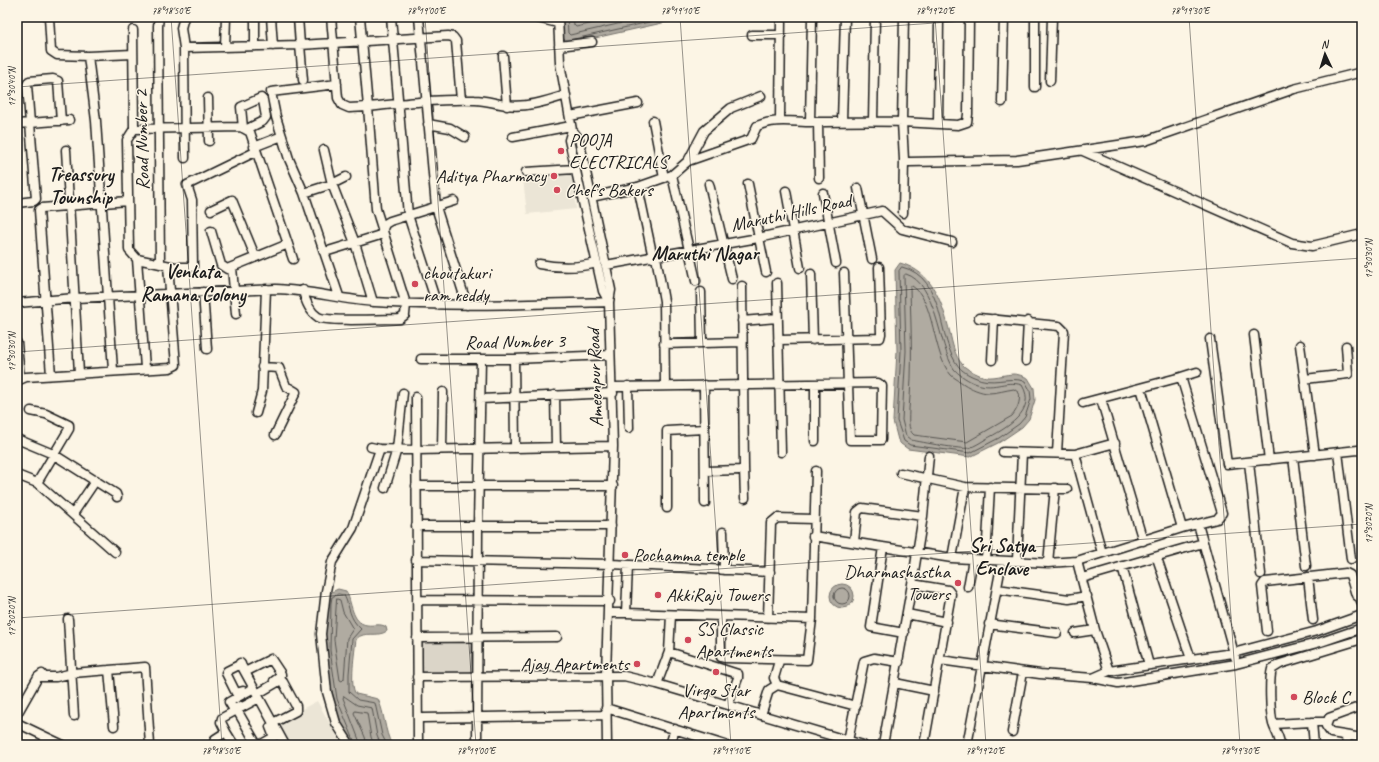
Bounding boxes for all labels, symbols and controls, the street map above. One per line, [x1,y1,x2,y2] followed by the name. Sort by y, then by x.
[152,4,192,17] text: 78°18'50"E
[407,4,447,17] text: 78°19'00"E
[661,4,701,17] text: 78°19'10"E
[916,4,956,17] text: 78°19'20"E
[1171,4,1211,17] text: 78°19'30"E
[1305,34,1345,74] north arrow
[1320,37,1330,51] text: N
[5,65,18,107] text: 17°30'40"N
[129,88,155,190] street label: Road Number 2
[569,128,671,174] place label: POOJA ELECTRICALS
[556,146,566,156] marker: POOJA ELECTRICALS
[48,162,116,210] district label: Treassury Township
[436,164,548,188] place label: Aditya Pharmacy
[549,171,559,181] marker: Aditya Pharmacy
[565,178,655,202] place label: Chef's Bakers
[552,185,562,195] marker: Chef's Bakers
[729,188,857,237] street label: Maruthi Hills Road
[1362,237,1375,279] text: 17°30'30"N
[652,241,761,266] district label: Maruthi Nagar
[140,259,248,308] district label: Venkata Ramana Colony
[423,261,493,307] place label: choutakuri ram reddy
[410,279,420,289] marker: choutakuri ram reddy
[581,325,609,428] street label: Ameenpur Road
[465,329,567,355] street label: Road Number 3
[5,330,18,372] text: 17°30'30"N
[1362,502,1375,544] text: 17°30'20"N
[969,533,1036,581] district label: Sri Satya Enclave
[633,543,746,567] place label: Pochamma temple
[620,550,630,560] marker: Pochamma temple
[844,560,952,606] place label: Dharmashastha Towers
[953,578,963,588] marker: Dharmashastha Towers
[666,583,771,607] place label: AkkiRaju Towers
[653,590,663,600] marker: AkkiRaju Towers
[5,595,18,637] text: 17°30'20"N
[696,617,775,663] place label: SS Classic Apartments
[683,635,693,645] marker: SS Classic Apartments
[520,652,631,676] place label: Ajay Apartments
[632,659,642,669] marker: Ajay Apartments
[711,667,721,677] marker: Virgo Star Apartments
[678,678,757,724] place label: Virgo Star Apartments
[1302,685,1352,709] place label: Block C
[1289,692,1299,702] marker: Block C
[202,744,242,757] text: 78°18'50"E
[457,744,497,757] text: 78°19'00"E
[712,744,752,757] text: 78°19'10"E
[966,744,1006,757] text: 78°19'20"E
[1221,744,1261,757] text: 78°19'30"E

